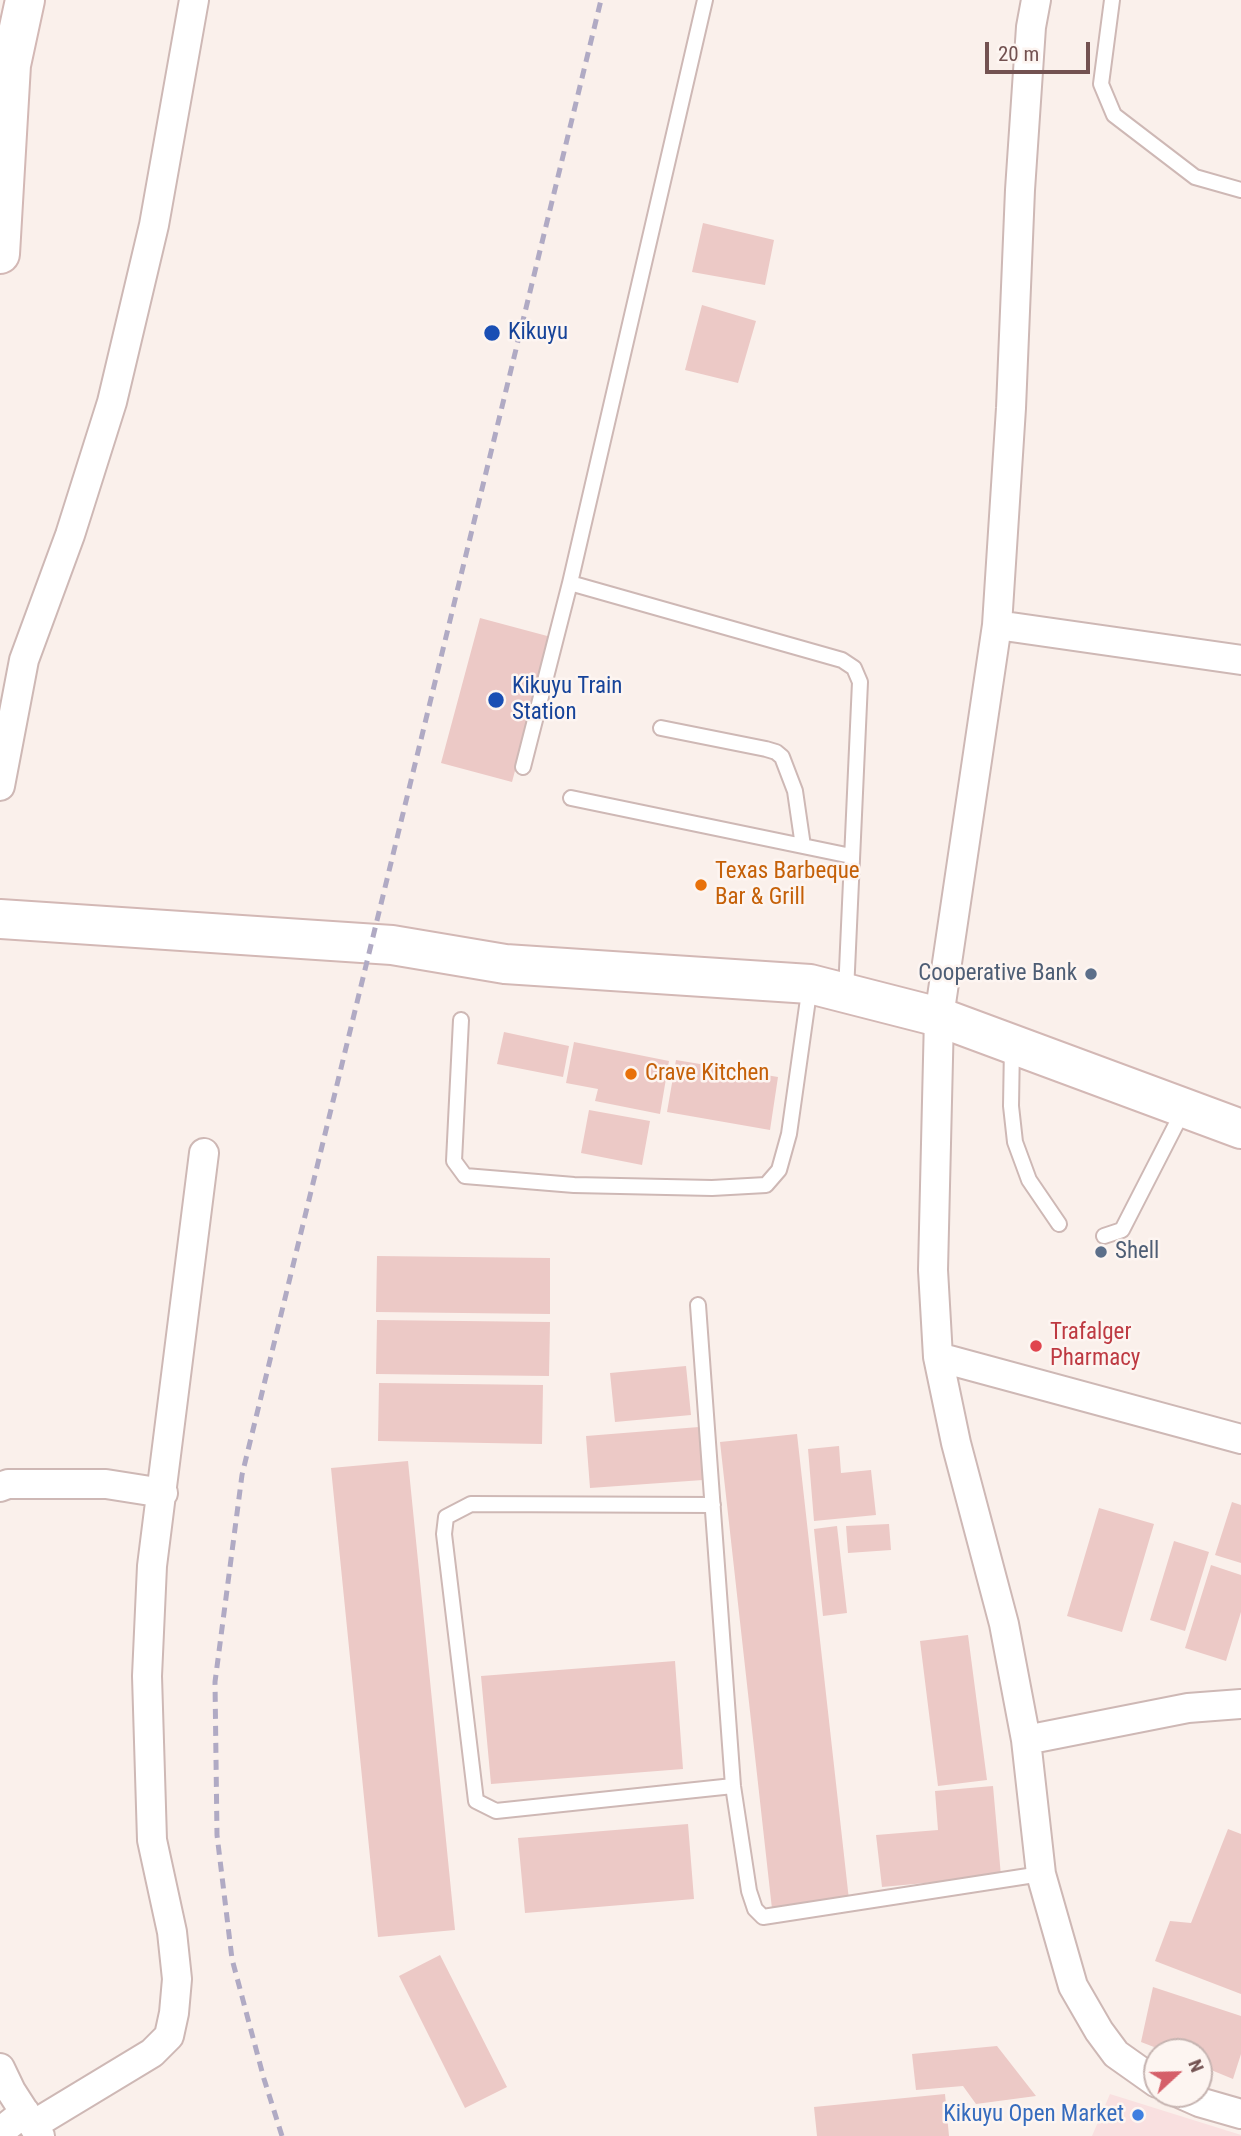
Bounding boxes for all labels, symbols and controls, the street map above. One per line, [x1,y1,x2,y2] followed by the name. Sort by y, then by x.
[989,28,1094,72] scale bar
[998,42,1039,66] text: 20 m
[508,319,568,347] place label: Kikuyu
[482,323,502,343] marker: Kikuyu
[512,673,622,727] place label: Kikuyu Train Station
[486,690,506,710] marker: Kikuyu Train Station
[715,858,860,912] place label: Texas Barbeque Bar & Grill
[693,877,709,893] marker: Texas Barbeque Bar & Grill
[918,960,1077,988] place label: Cooperative Bank
[1083,966,1099,982] marker: Cooperative Bank
[645,1060,769,1088] place label: Crave Kitchen
[623,1066,639,1082] marker: Crave Kitchen
[1115,1238,1159,1266] place label: Shell
[1093,1244,1109,1260] marker: Shell
[1050,1319,1140,1373] place label: Trafalger Pharmacy
[1028,1338,1044,1354] marker: Trafalger Pharmacy
[1143,2038,1213,2108] north arrow
[1183,2056,1209,2075] text: N
[943,2101,1124,2129] place label: Kikuyu Open Market
[1130,2107,1146,2123] marker: Kikuyu Open Market

